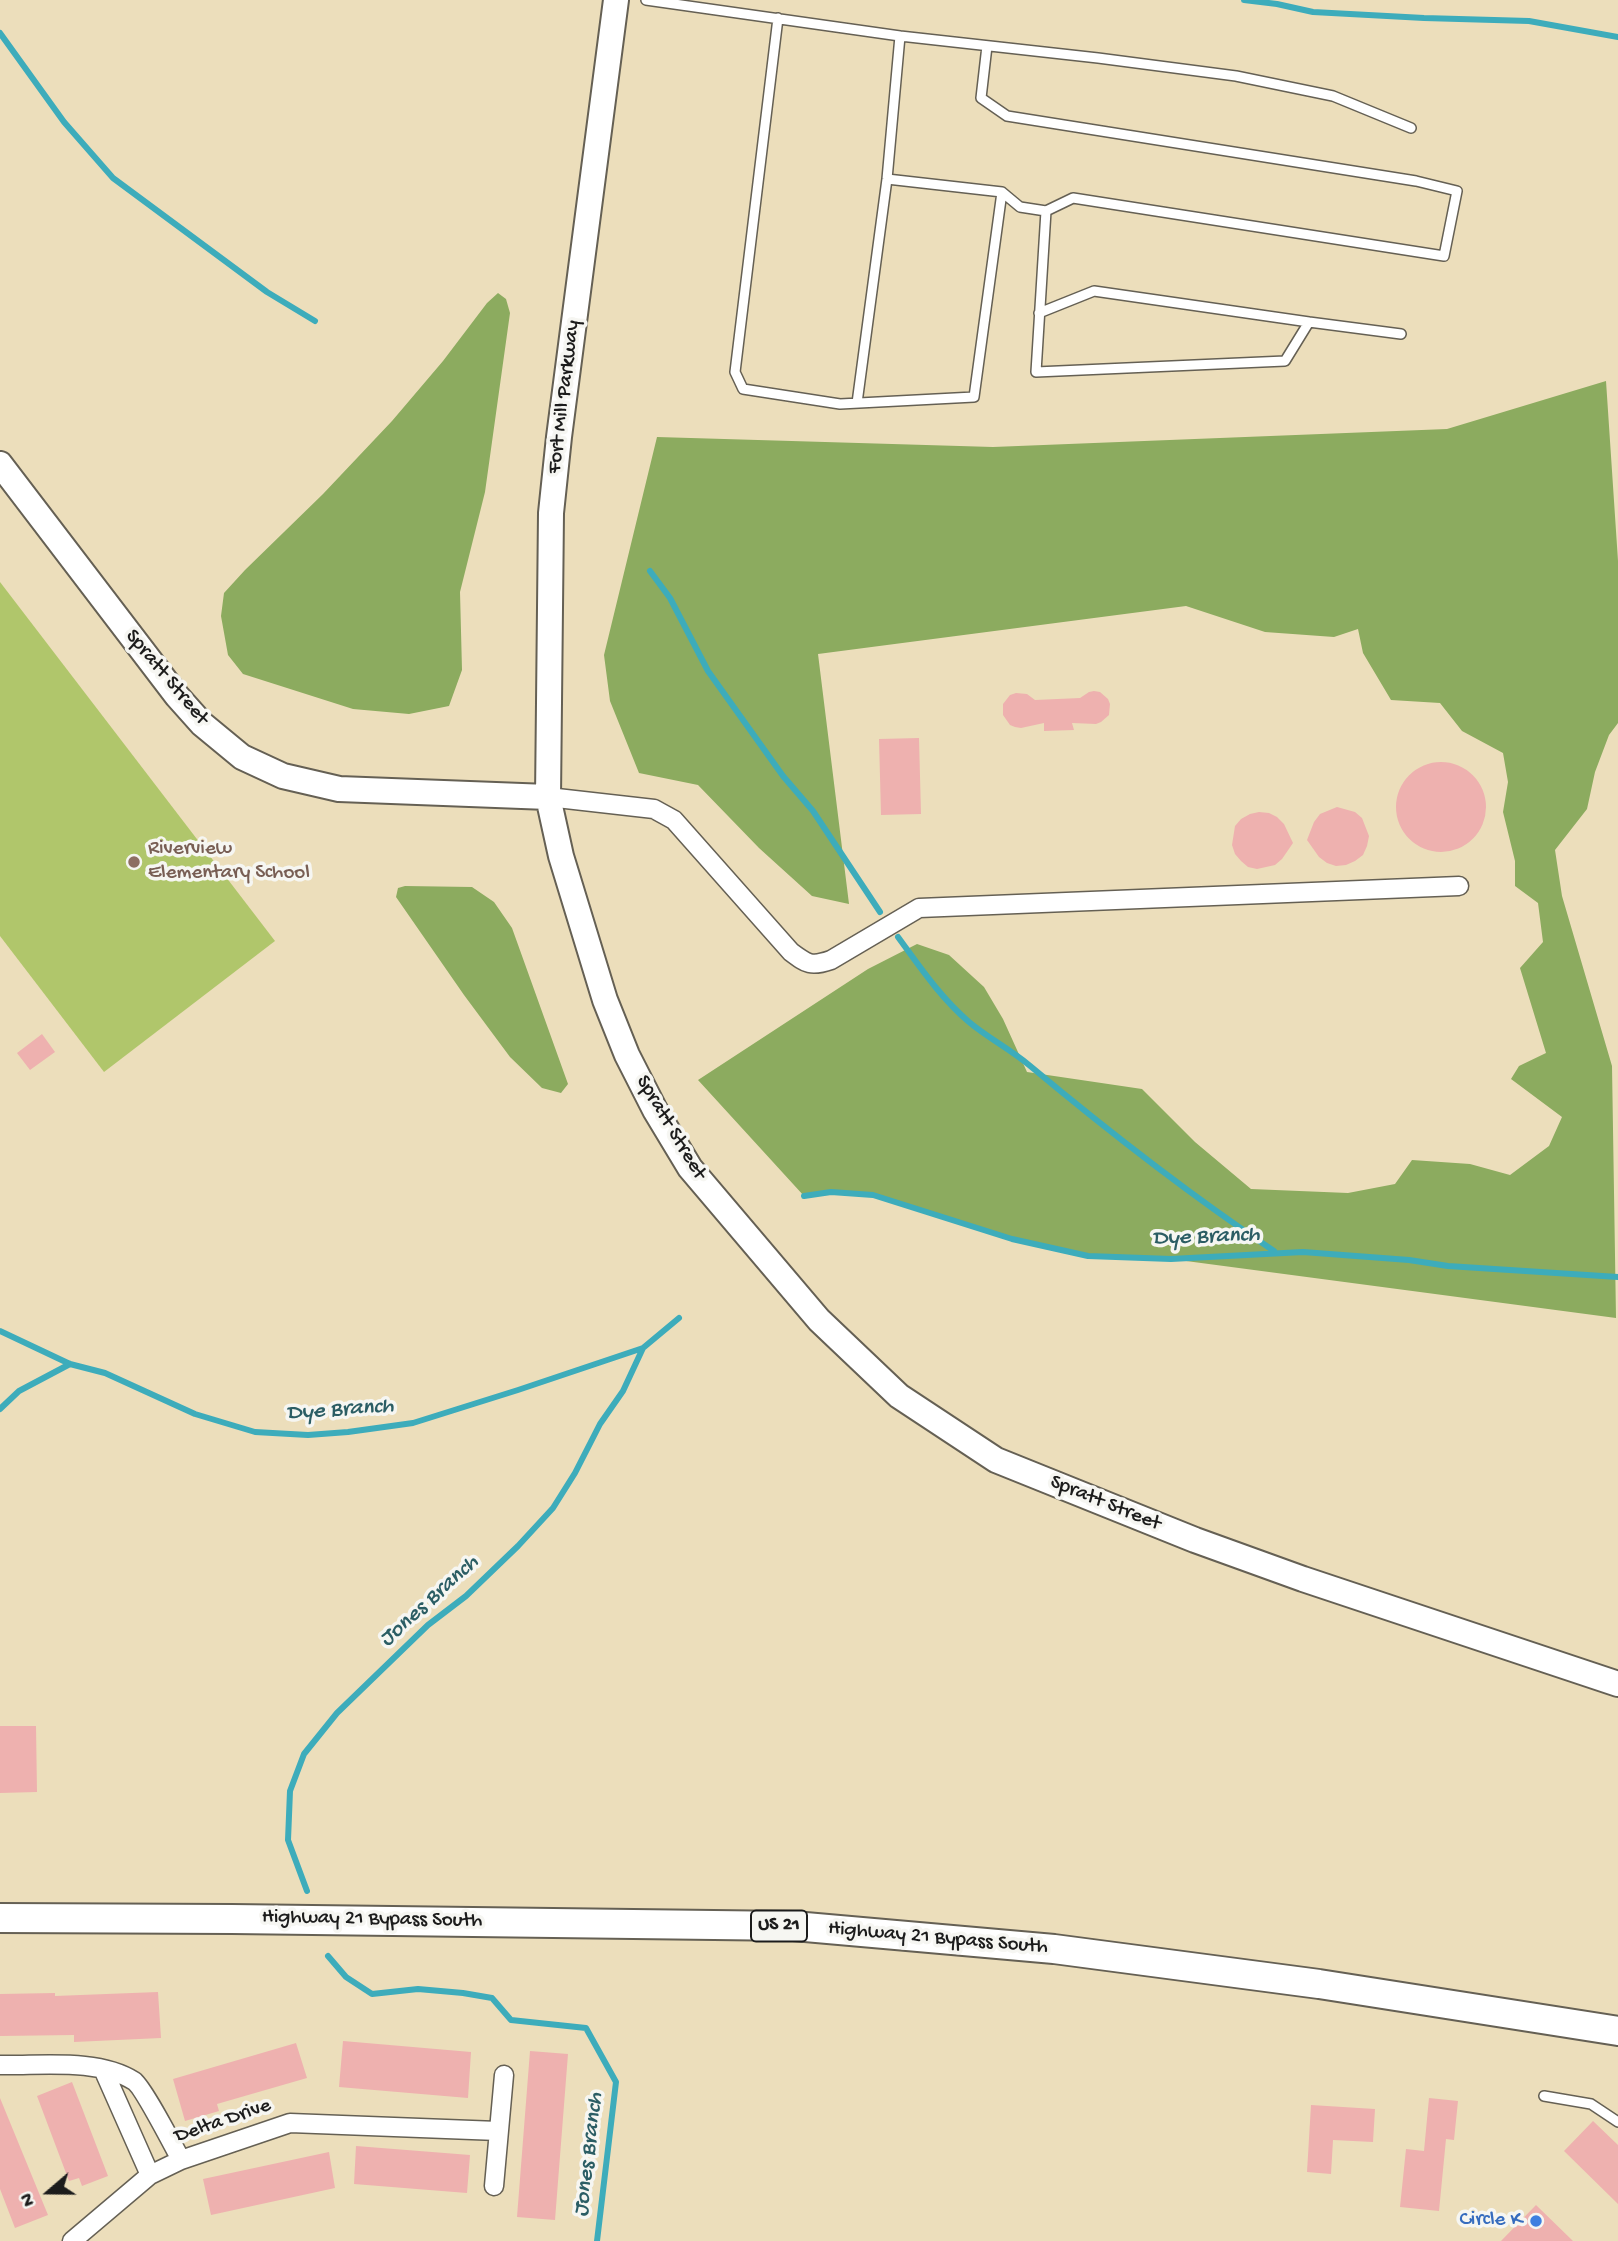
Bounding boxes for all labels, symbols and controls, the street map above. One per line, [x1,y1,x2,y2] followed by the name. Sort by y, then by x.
[543,319,587,475] street label: Fort Mill Parkway
[119,625,213,731] street label: Spratt Street
[148,837,310,887] place label: Riverview Elementary School
[126,854,142,870] marker: Riverview Elementary School
[629,1071,711,1185] street label: Spratt Street
[1152,1222,1260,1254] water label: Dye Branch
[285,1393,395,1429] water label: Dye Branch
[1046,1470,1164,1538] street label: Spratt Street
[374,1550,486,1654] water label: Jones Branch
[261,1905,483,1935] street label: Highway 21 Bypass South
[751,1910,807,1942] road number: US 21
[827,1917,1049,1961] street label: Highway 21 Bypass South
[569,2091,611,2219] water label: Jones Branch
[172,2094,274,2150] street label: Delta Drive
[14,2157,84,2227] north arrow
[16,2190,42,2209] text: N
[1459,2208,1522,2234] place label: Circle K
[1528,2213,1544,2229] marker: Circle K

